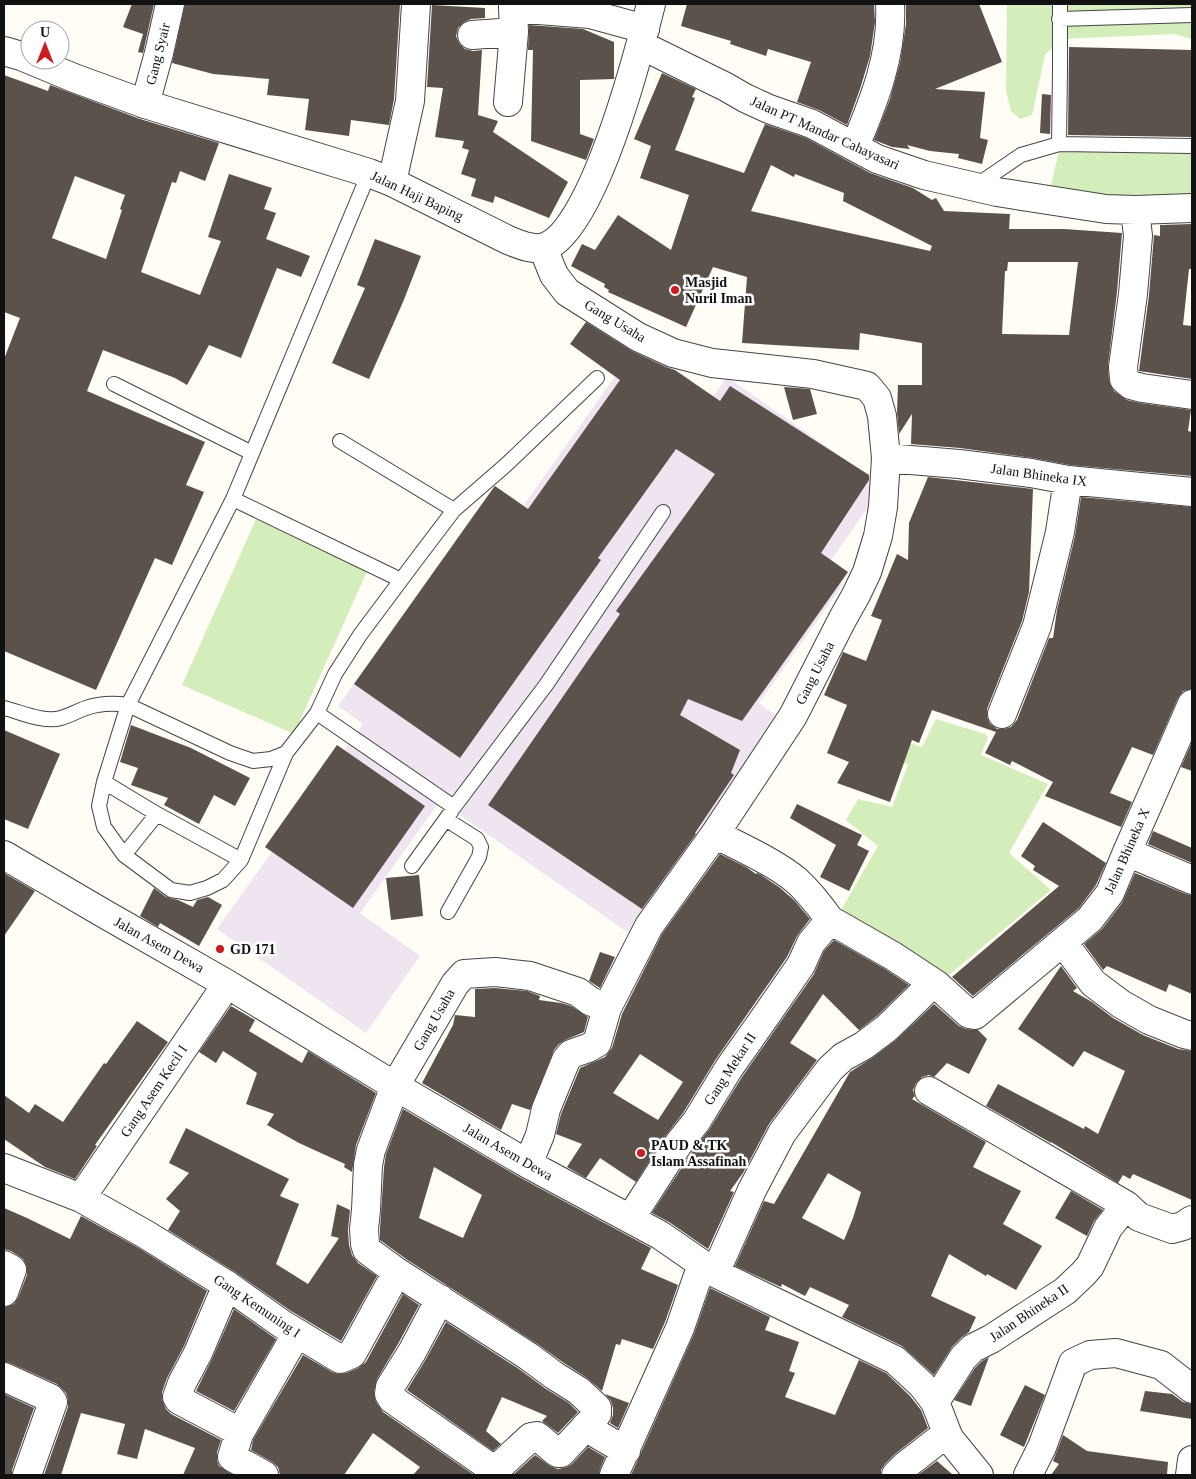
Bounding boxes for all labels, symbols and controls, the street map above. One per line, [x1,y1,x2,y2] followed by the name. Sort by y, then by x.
[20,20,70,70] north arrow
[143,21,173,87] street label: Gang Syair
[40,25,50,40] text: U
[748,93,902,173] street label: Jalan PT Mandar Cahayasari
[368,168,466,224] street label: Jalan Haji Baping
[685,275,753,306] place label: Masjid Nuril Iman
[669,284,681,296] marker: Masjid Nuril Iman
[582,297,649,346] street label: Gang Usaha
[990,461,1088,489] street label: Jalan Bhineka IX
[793,638,838,707] street label: Gang Usaha
[1101,806,1153,896] street label: Jalan Bhineka X
[111,914,207,976] street label: Jalan Asem Dewa
[230,942,276,957] place label: GD 171
[214,943,226,955] marker: GD 171
[410,986,458,1054] street label: Gang Usaha
[701,1030,759,1108] street label: Gang Mekar II
[118,1042,191,1140] street label: Gang Asem Kecil I
[461,1120,556,1184] street label: Jalan Asem Dewa
[651,1138,747,1169] place label: PAUD & TK Islam Assafinah
[635,1147,647,1159] marker: PAUD & TK Islam Assafinah
[211,1272,303,1341] street label: Gang Kemuning I
[987,1281,1072,1345] street label: Jalan Bhineka II

